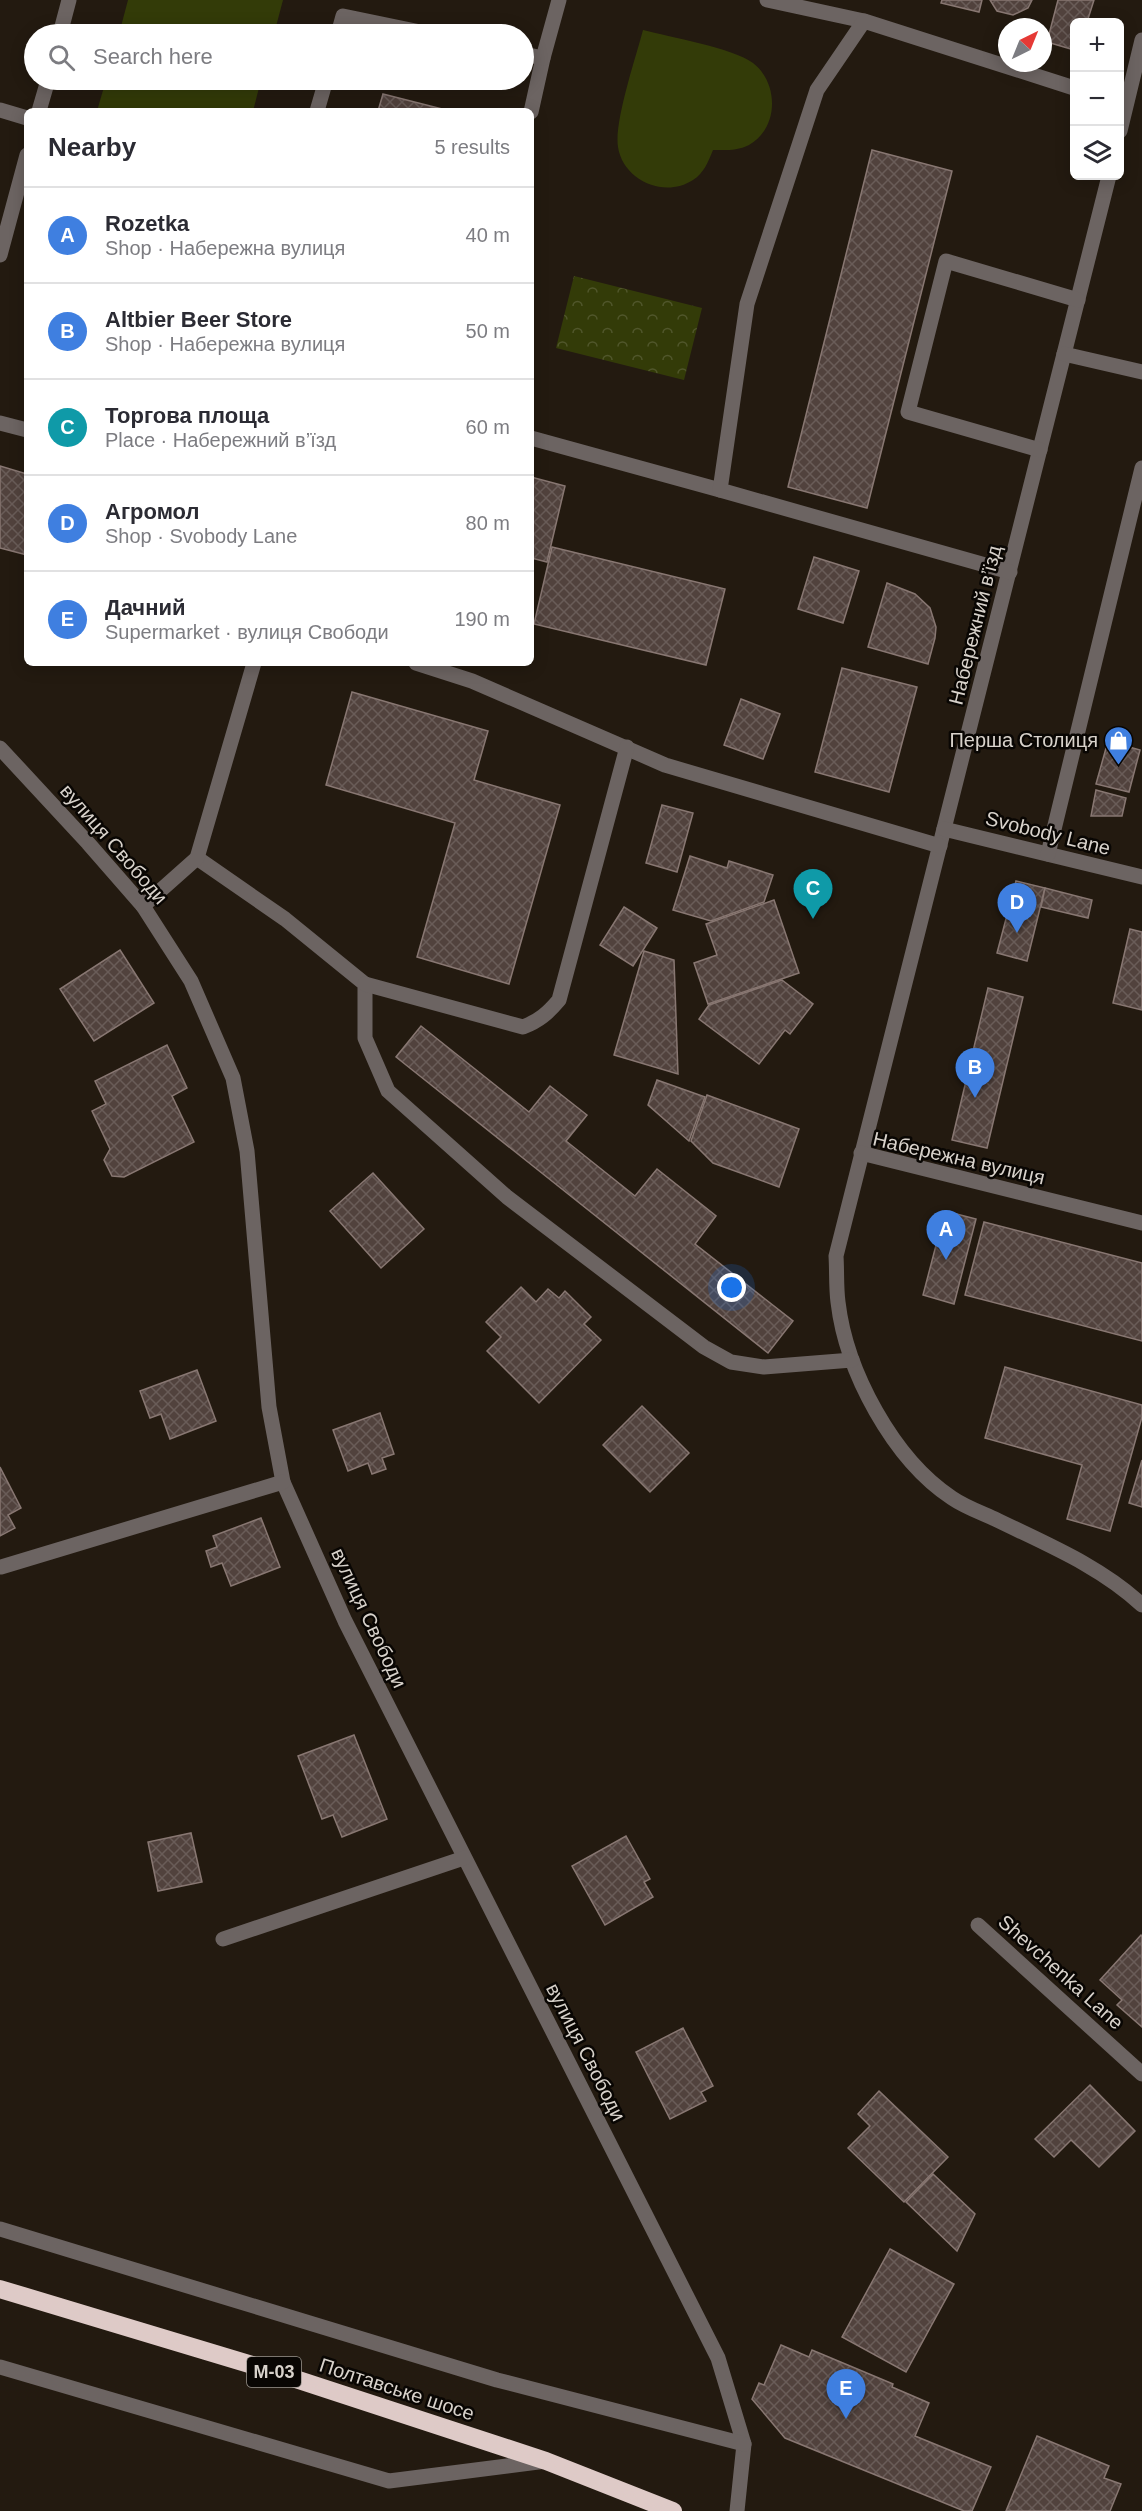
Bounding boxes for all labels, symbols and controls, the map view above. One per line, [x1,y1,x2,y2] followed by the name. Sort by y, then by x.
[998,18,1052,72] north arrow
[1070,18,1124,180] map controls
[1070,18,1124,72] button: +
[24,24,534,90] search box
[45,41,78,74] icon: search
[93,44,213,69] text: Search here
[1070,72,1124,126] button: −
[1070,126,1124,180] button: layers
[48,132,136,162] text: Nearby
[434,136,510,158] text: 5 results
[105,211,189,236] text: Rozetka
[60,224,75,246] text: A
[466,224,510,246] text: 40 m
[105,237,345,259] text: Shop · Набережна вулиця
[105,307,292,332] text: Altbier Beer Store
[60,320,75,342] text: B
[466,320,510,342] text: 50 m
[105,333,345,355] text: Shop · Набережна вулиця
[105,403,269,428] text: Торгова площа
[60,416,75,438] text: C
[466,416,510,438] text: 60 m
[105,429,336,451] text: Place · Набережний в’їзд
[105,499,200,524] text: Агромол
[60,512,75,534] text: D
[466,512,510,534] text: 80 m
[105,525,297,547] text: Shop · Svobody Lane
[945,543,1006,707] street label: Набережний в’їзд
[105,595,185,620] text: Дачний
[61,608,74,630] text: E
[454,608,510,630] text: 190 m
[105,621,389,643] text: Supermarket · вулиця Свободи
[1103,724,1135,766] shop icon: Перша Столиця
[949,729,1098,751] place label: Перша Столиця
[56,780,172,908] street label: вулиця Свободи
[983,807,1113,859] street label: Svobody Lane
[794,870,832,919] pin: C
[998,884,1036,933] pin: D
[956,1048,994,1098] pin: B
[871,1127,1047,1189] street label: Набережна вулиця
[926,1210,966,1260] pin: A
[717,1273,746,1302] your location
[327,1545,411,1691] street label: вулиця Свободи
[994,1910,1128,2034] street label: Shevchenka Lane
[542,1980,630,2124] street label: вулиця Свободи
[317,2354,477,2424] street label: Полтавське шосе
[247,2357,301,2387] road number: М-03
[826,2370,866,2419] pin: E

